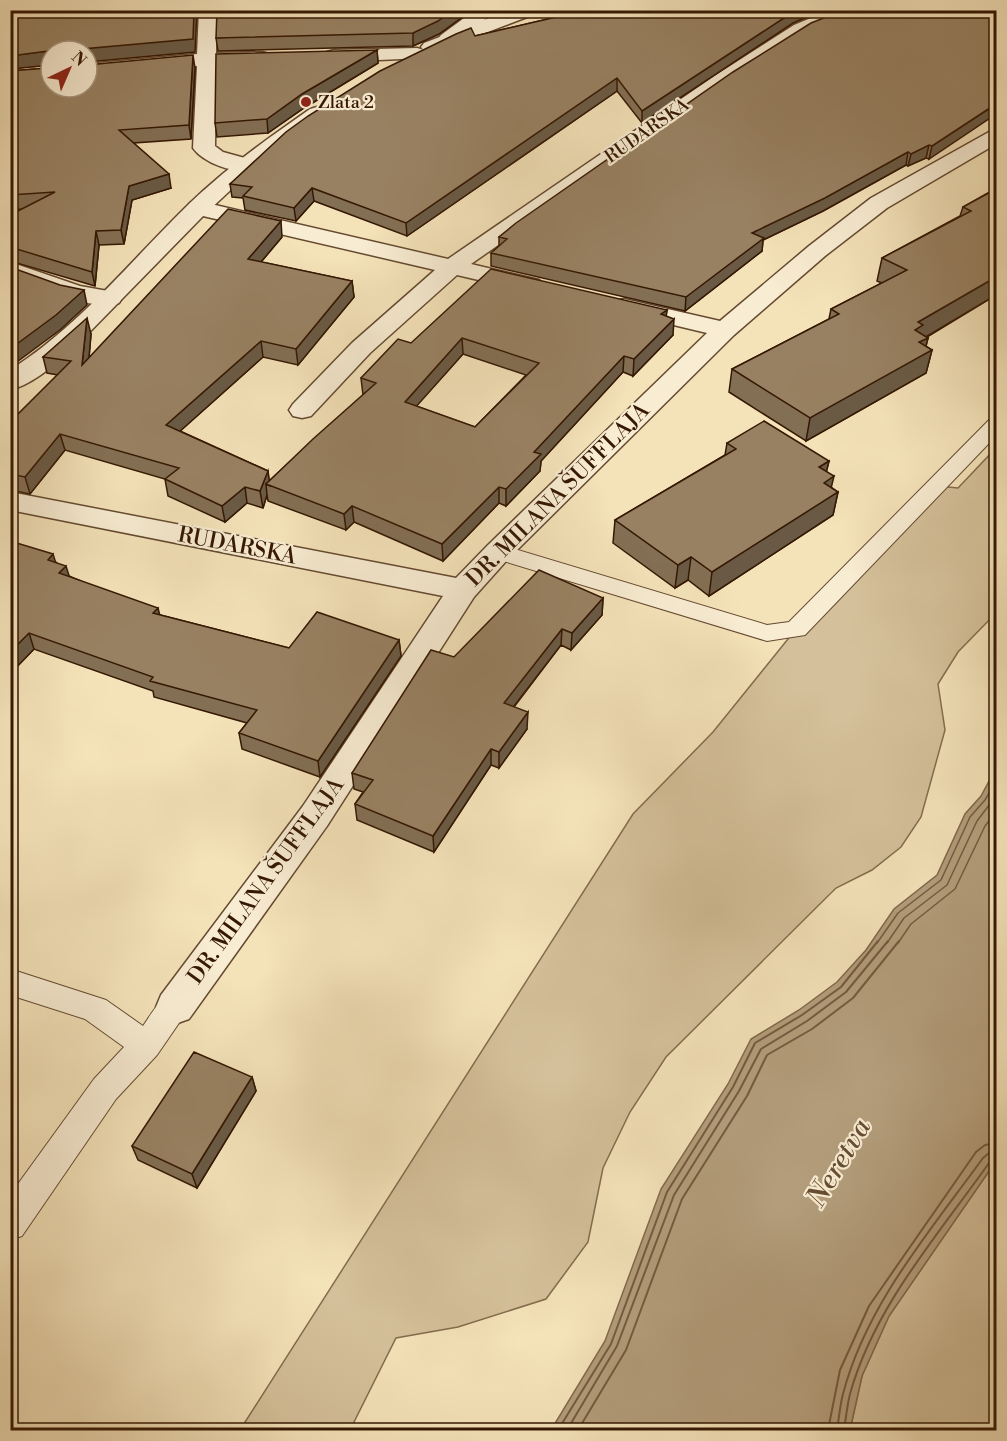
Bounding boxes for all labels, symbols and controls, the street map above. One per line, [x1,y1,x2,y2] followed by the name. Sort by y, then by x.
[39,39,99,99] north arrow
[67,47,90,71] text: N
[318,91,374,114] place label: Zlata 2
[600,93,694,169] street label: RUDARSKA
[299,95,313,109] marker: Zlata 2
[459,396,656,592] street label: DR. MILANA ŠUFFLAJA
[175,521,299,571] street label: RUDARSKA
[180,771,351,989] street label: DR. MILANA ŠUFFLAJA
[799,1112,879,1214] water label: Neretva

